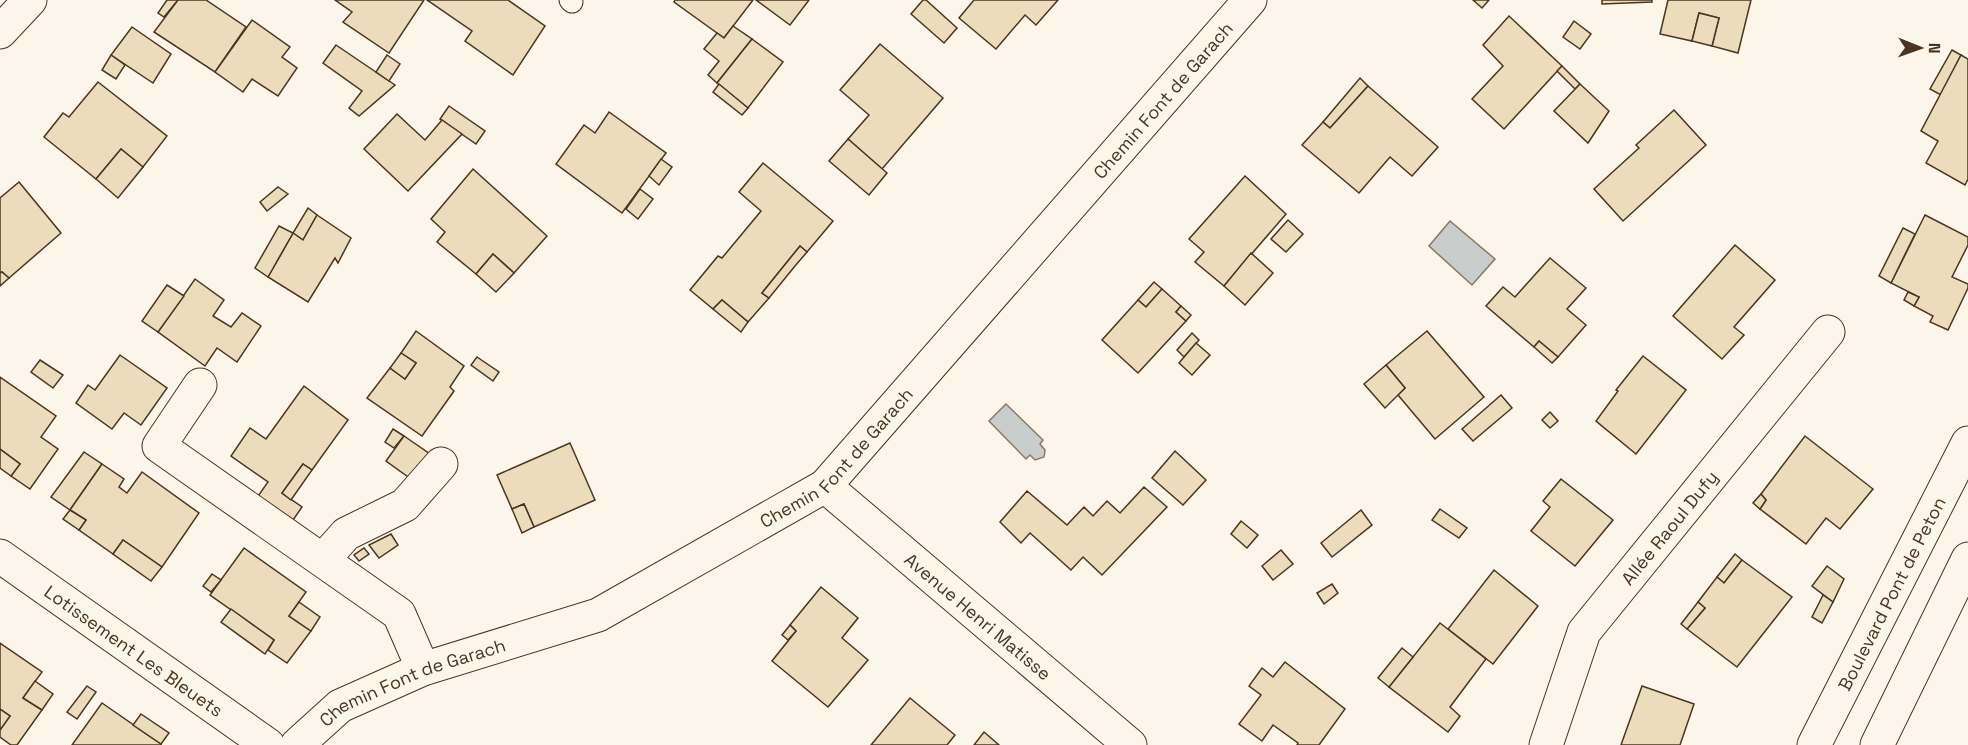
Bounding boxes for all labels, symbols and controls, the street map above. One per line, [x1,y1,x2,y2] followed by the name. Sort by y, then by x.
[1088,17,1237,183] street label: Chemin Font de Garach
[1890,18,1950,78] north arrow
[1924,43,1945,54] text: N
[755,383,917,532] street label: Chemin Font de Garach
[1616,466,1722,589] street label: Allée Raoul Dufy
[1832,493,1950,694] street label: Boulevard Pont de Peton
[900,547,1056,685] street label: Avenue Henri Matisse
[40,580,228,721] street label: Lotissement Les Bleuets
[314,633,508,731] street label: Chemin Font de Garach

